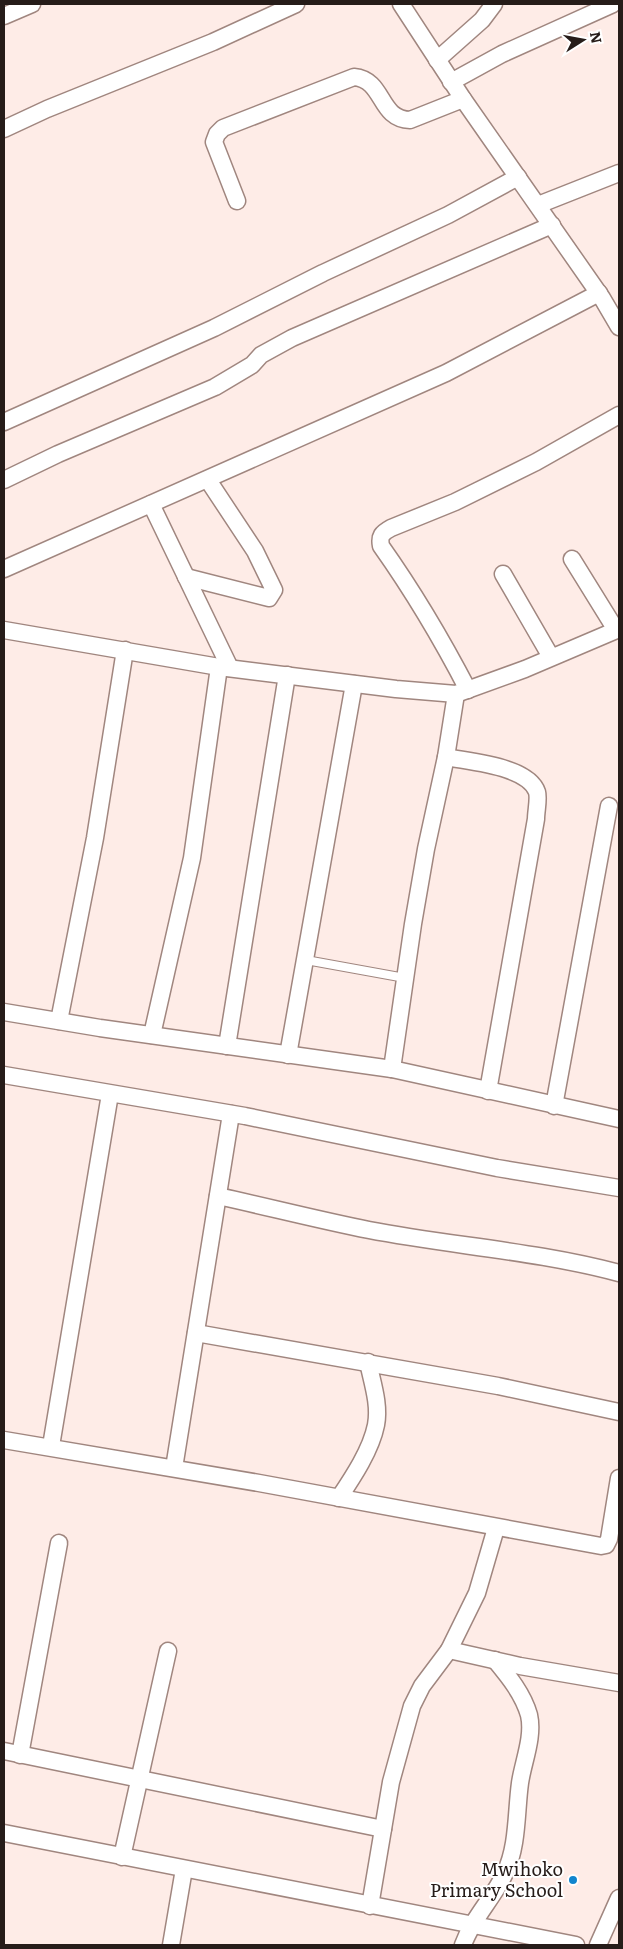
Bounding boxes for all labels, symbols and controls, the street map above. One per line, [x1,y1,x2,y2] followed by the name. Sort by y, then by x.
[558,15,608,65] north arrow
[586,30,608,45] text: N
[430,1855,563,1903] place label: Mwihoko Primary School
[567,1874,579,1886] marker: Mwihoko Primary School

